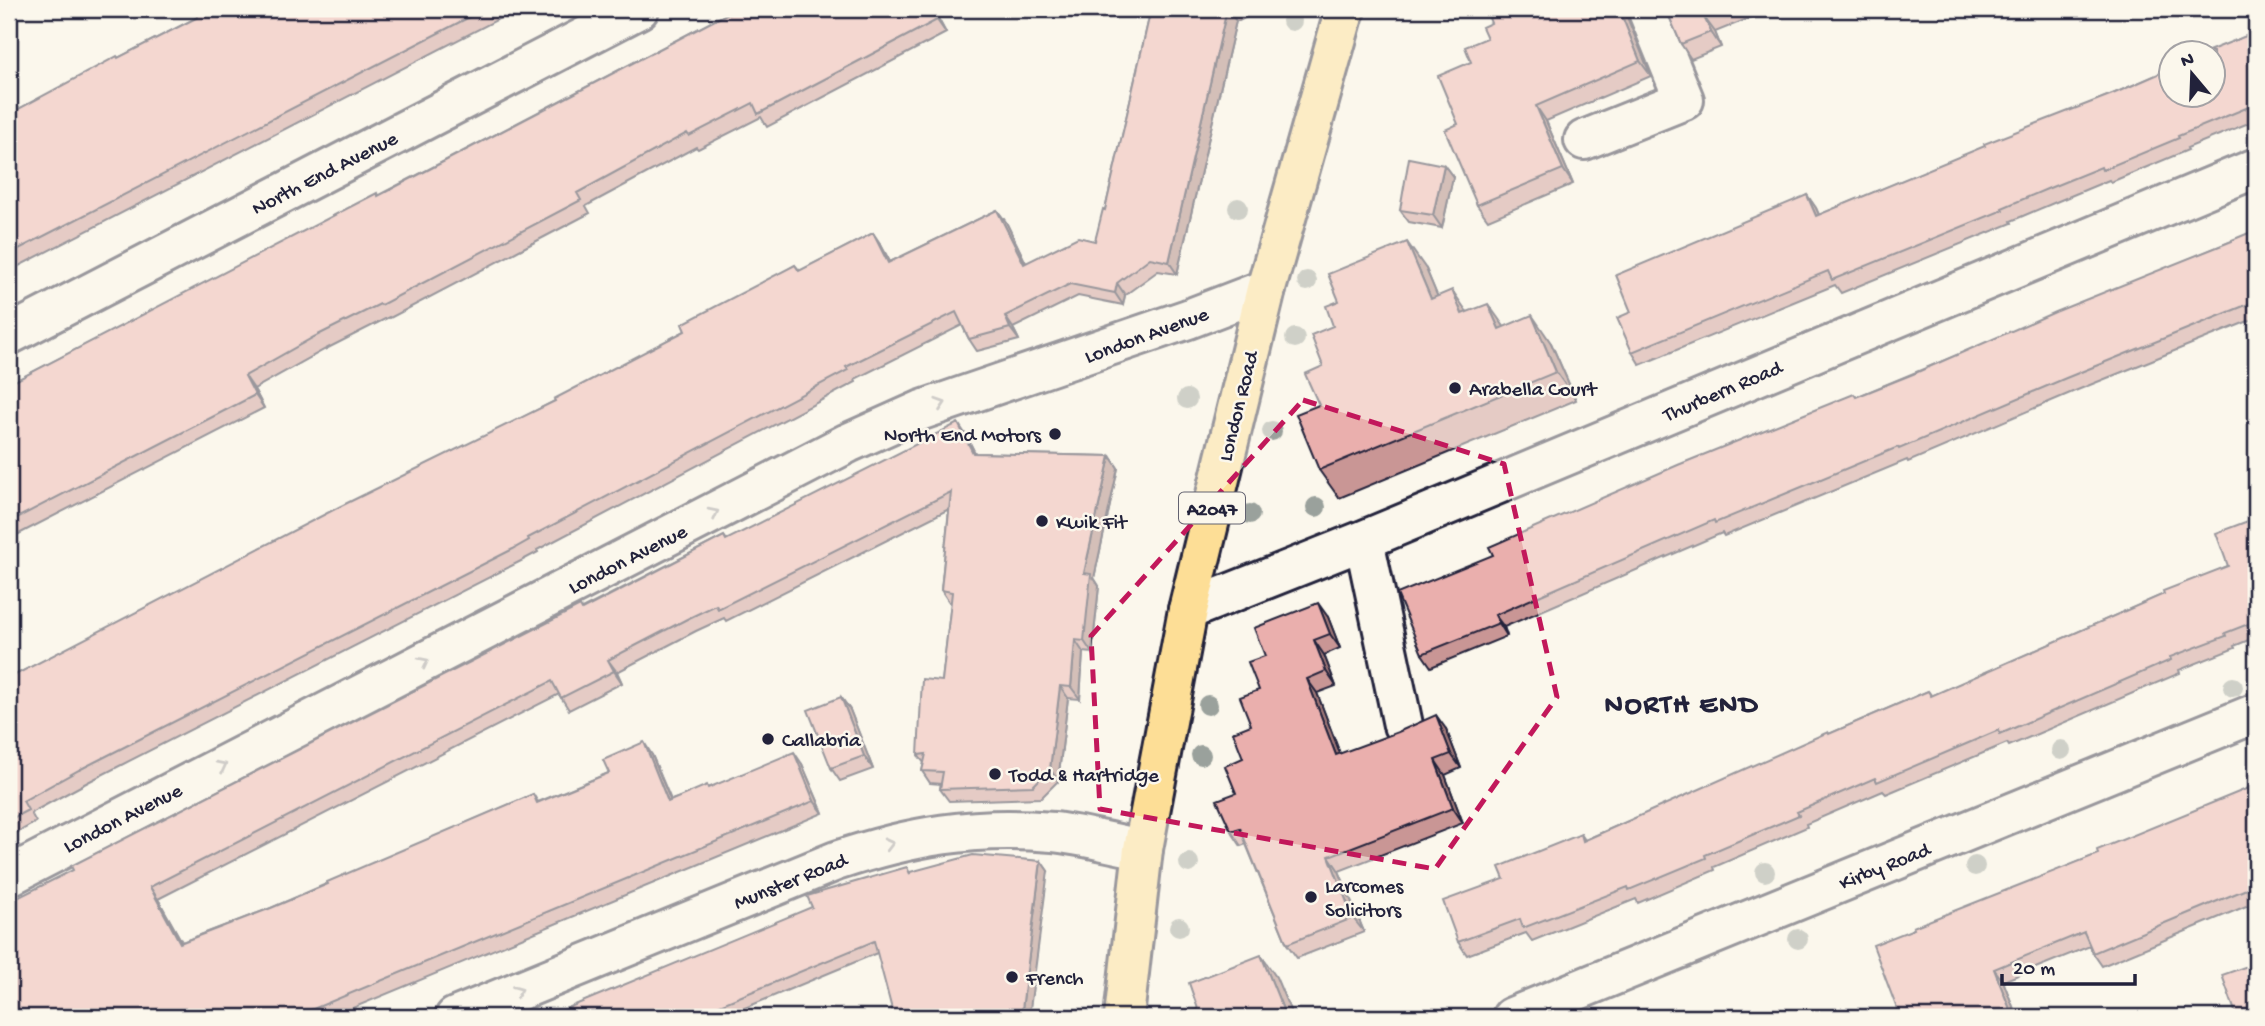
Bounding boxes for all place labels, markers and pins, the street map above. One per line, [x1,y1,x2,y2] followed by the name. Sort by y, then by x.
[1469,379,1599,404] place label: Arabella Court
[1447,380,1463,396] marker: Arabella Court
[884,425,1042,450] place label: North End Motors
[1047,426,1063,442] marker: North End Motors
[1056,512,1129,537] place label: Kwik Fit
[1034,513,1050,529] marker: Kwik Fit
[782,730,862,755] place label: Callabria
[760,731,776,747] marker: Callabria
[1008,765,1160,790] place label: Todd & Hartridge
[987,766,1003,782] marker: Todd & Hartridge
[1325,876,1405,925] place label: Larcomes Solicitors
[1303,889,1319,905] marker: Larcomes Solicitors
[1025,968,1083,993] place label: French
[1004,969,1020,985] marker: French

